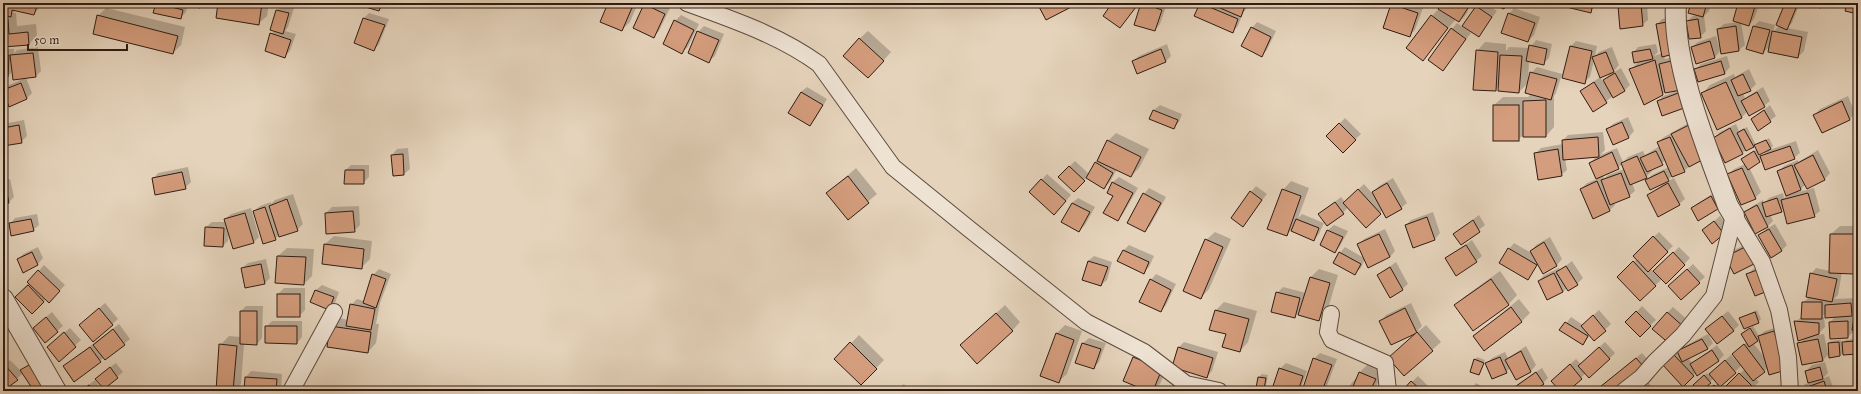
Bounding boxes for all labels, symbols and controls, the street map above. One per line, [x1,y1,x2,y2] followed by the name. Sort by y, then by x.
[28,26,127,52] scale bar
[34,33,59,47] text: 50 m

